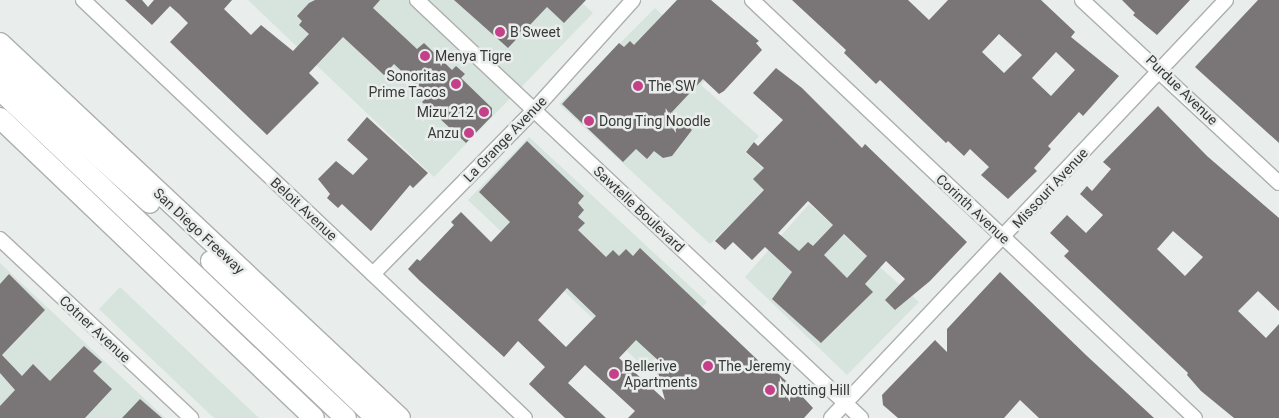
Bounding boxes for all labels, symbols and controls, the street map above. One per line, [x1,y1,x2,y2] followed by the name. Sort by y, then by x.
[510,24,560,40] place label: B Sweet
[494,26,506,38] marker: B Sweet
[435,48,512,64] place label: Menya Tigre
[419,50,431,62] marker: Menya Tigre
[1143,51,1221,129] street label: Purdue Avenue
[368,68,446,100] place label: Sonoritas Prime Tacos
[450,78,462,90] marker: Sonoritas Prime Tacos
[648,78,696,94] place label: The SW
[632,80,644,92] marker: The SW
[460,93,550,185] street label: La Grange Avenue
[417,104,474,120] place label: Mizu 212
[478,106,490,118] marker: Mizu 212
[599,113,711,129] place label: Dong Ting Noodle
[583,115,595,127] marker: Dong Ting Noodle
[427,125,459,141] place label: Anzu
[463,127,475,139] marker: Anzu
[1009,145,1091,231] street label: Missouri Avenue
[590,163,688,255] street label: Sawtelle Boulevard
[933,171,1013,247] street label: Corinth Avenue
[267,174,341,244] street label: Beloit Avenue
[150,185,248,277] street label: San Diego Freeway
[56,292,134,366] street label: Cotner Avenue
[624,358,698,391] place label: Bellerive Apartments
[718,358,791,374] place label: The Jeremy
[702,360,714,372] marker: The Jeremy
[608,368,620,380] marker: Bellerive Apartments
[780,382,850,398] place label: Notting Hill
[764,384,776,396] marker: Notting Hill

